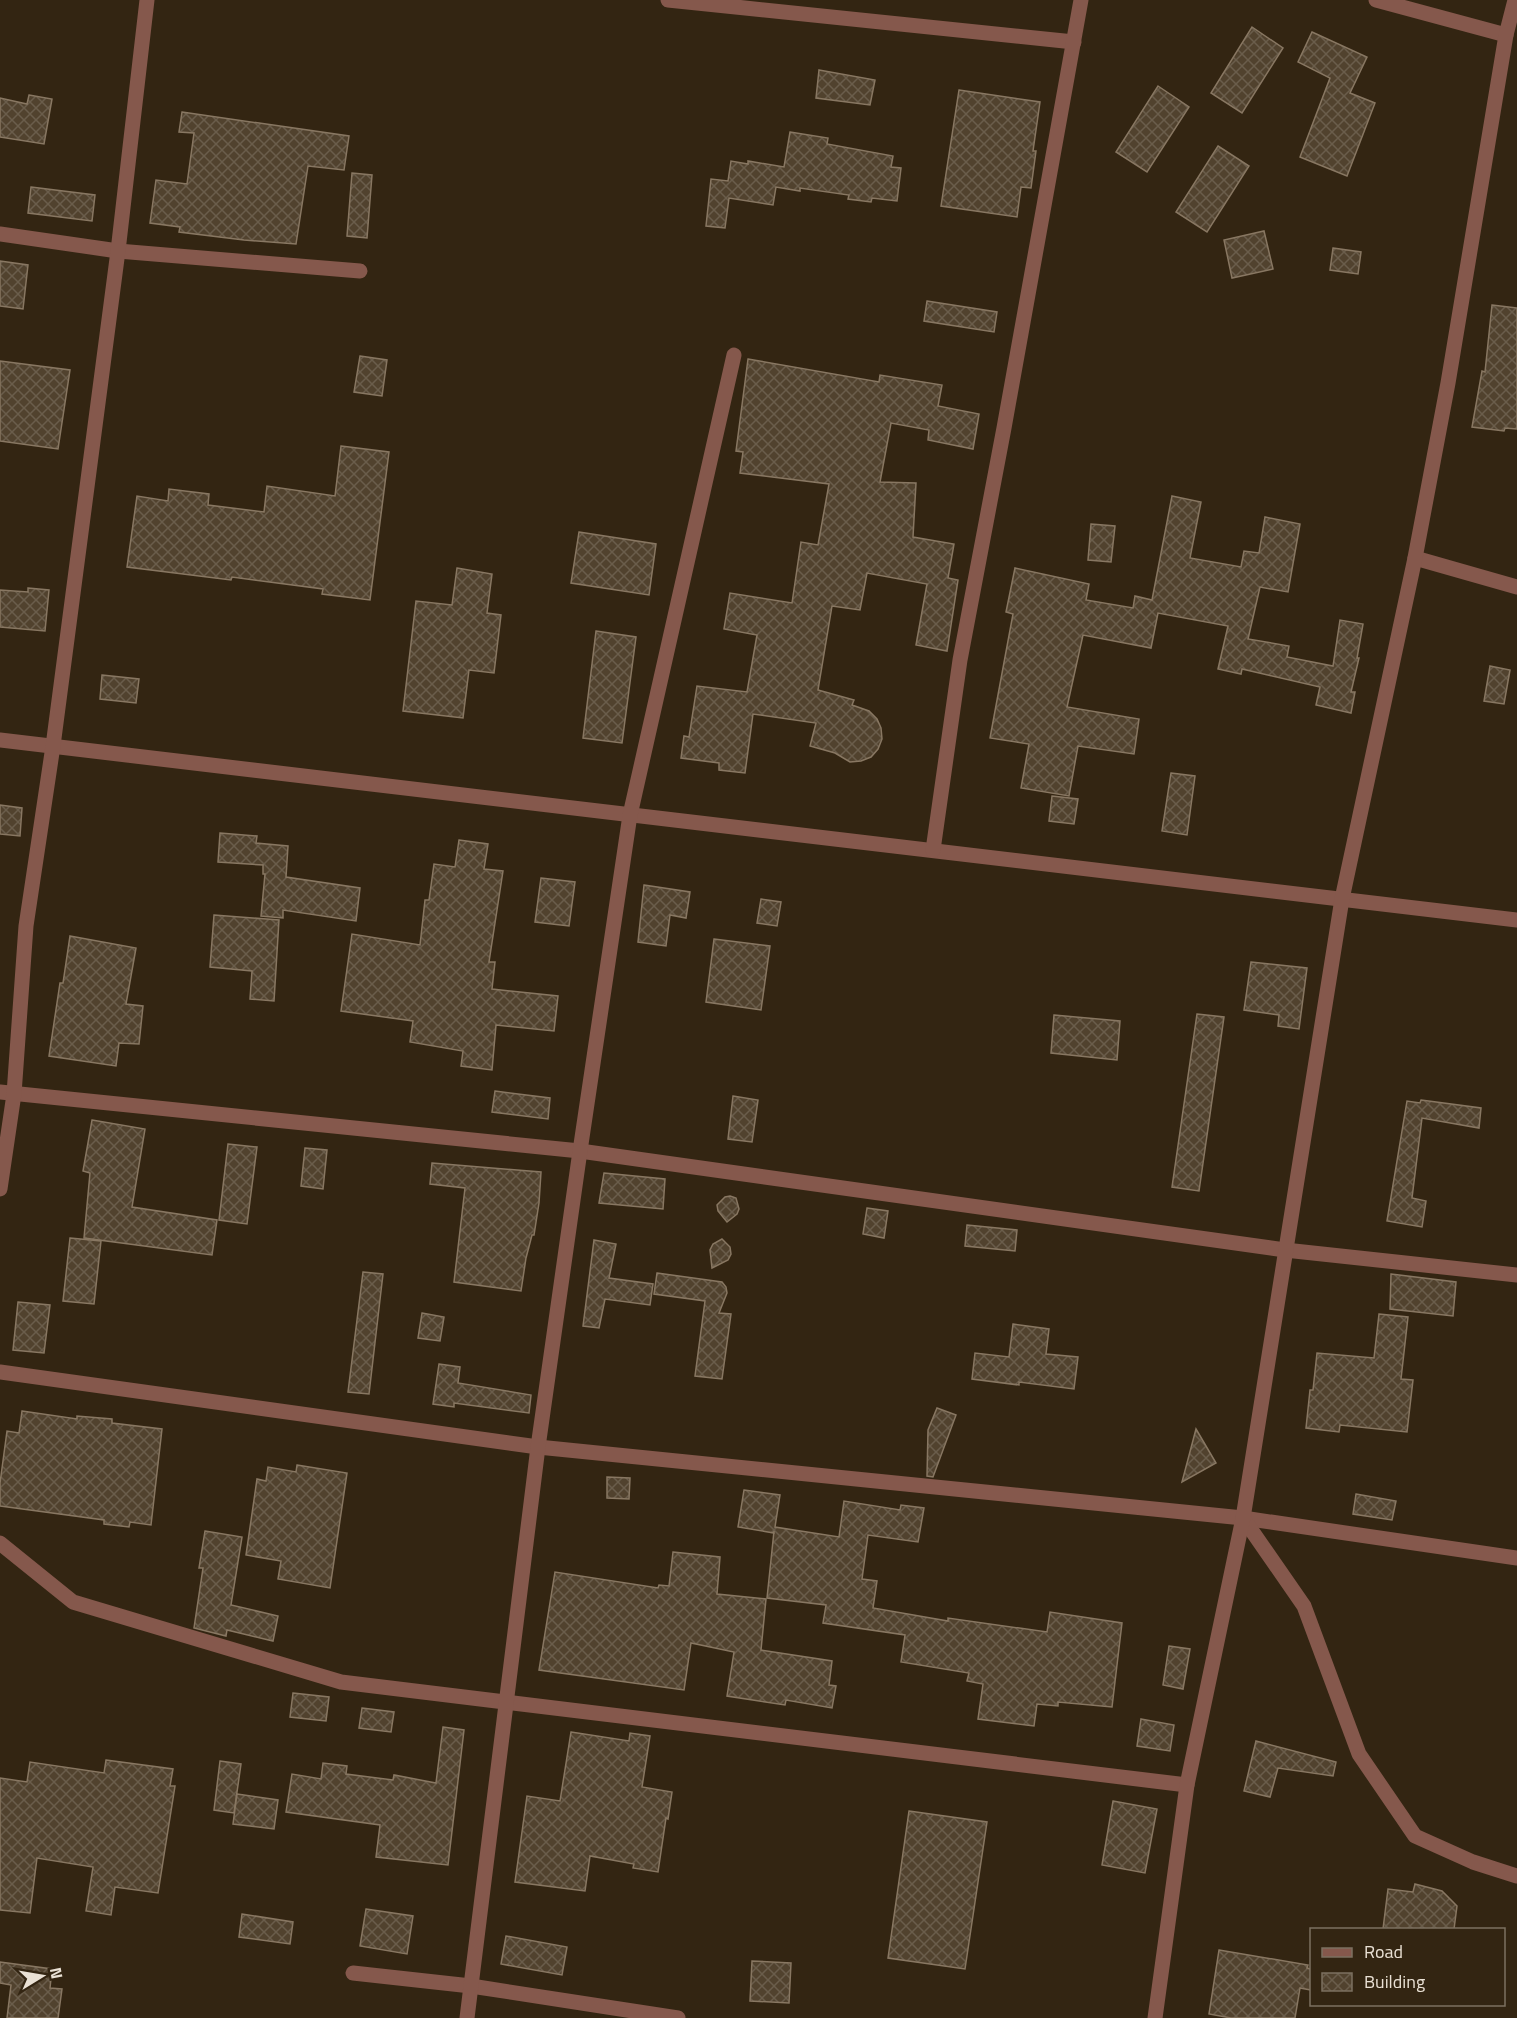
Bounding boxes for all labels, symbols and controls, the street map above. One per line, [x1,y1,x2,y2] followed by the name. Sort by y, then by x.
[1310,1928,1505,2006] legend
[1364,1938,1403,1965] text: Road
[12,1946,72,2006] north arrow
[44,1965,70,1981] text: N
[1364,1968,1425,1995] text: Building

